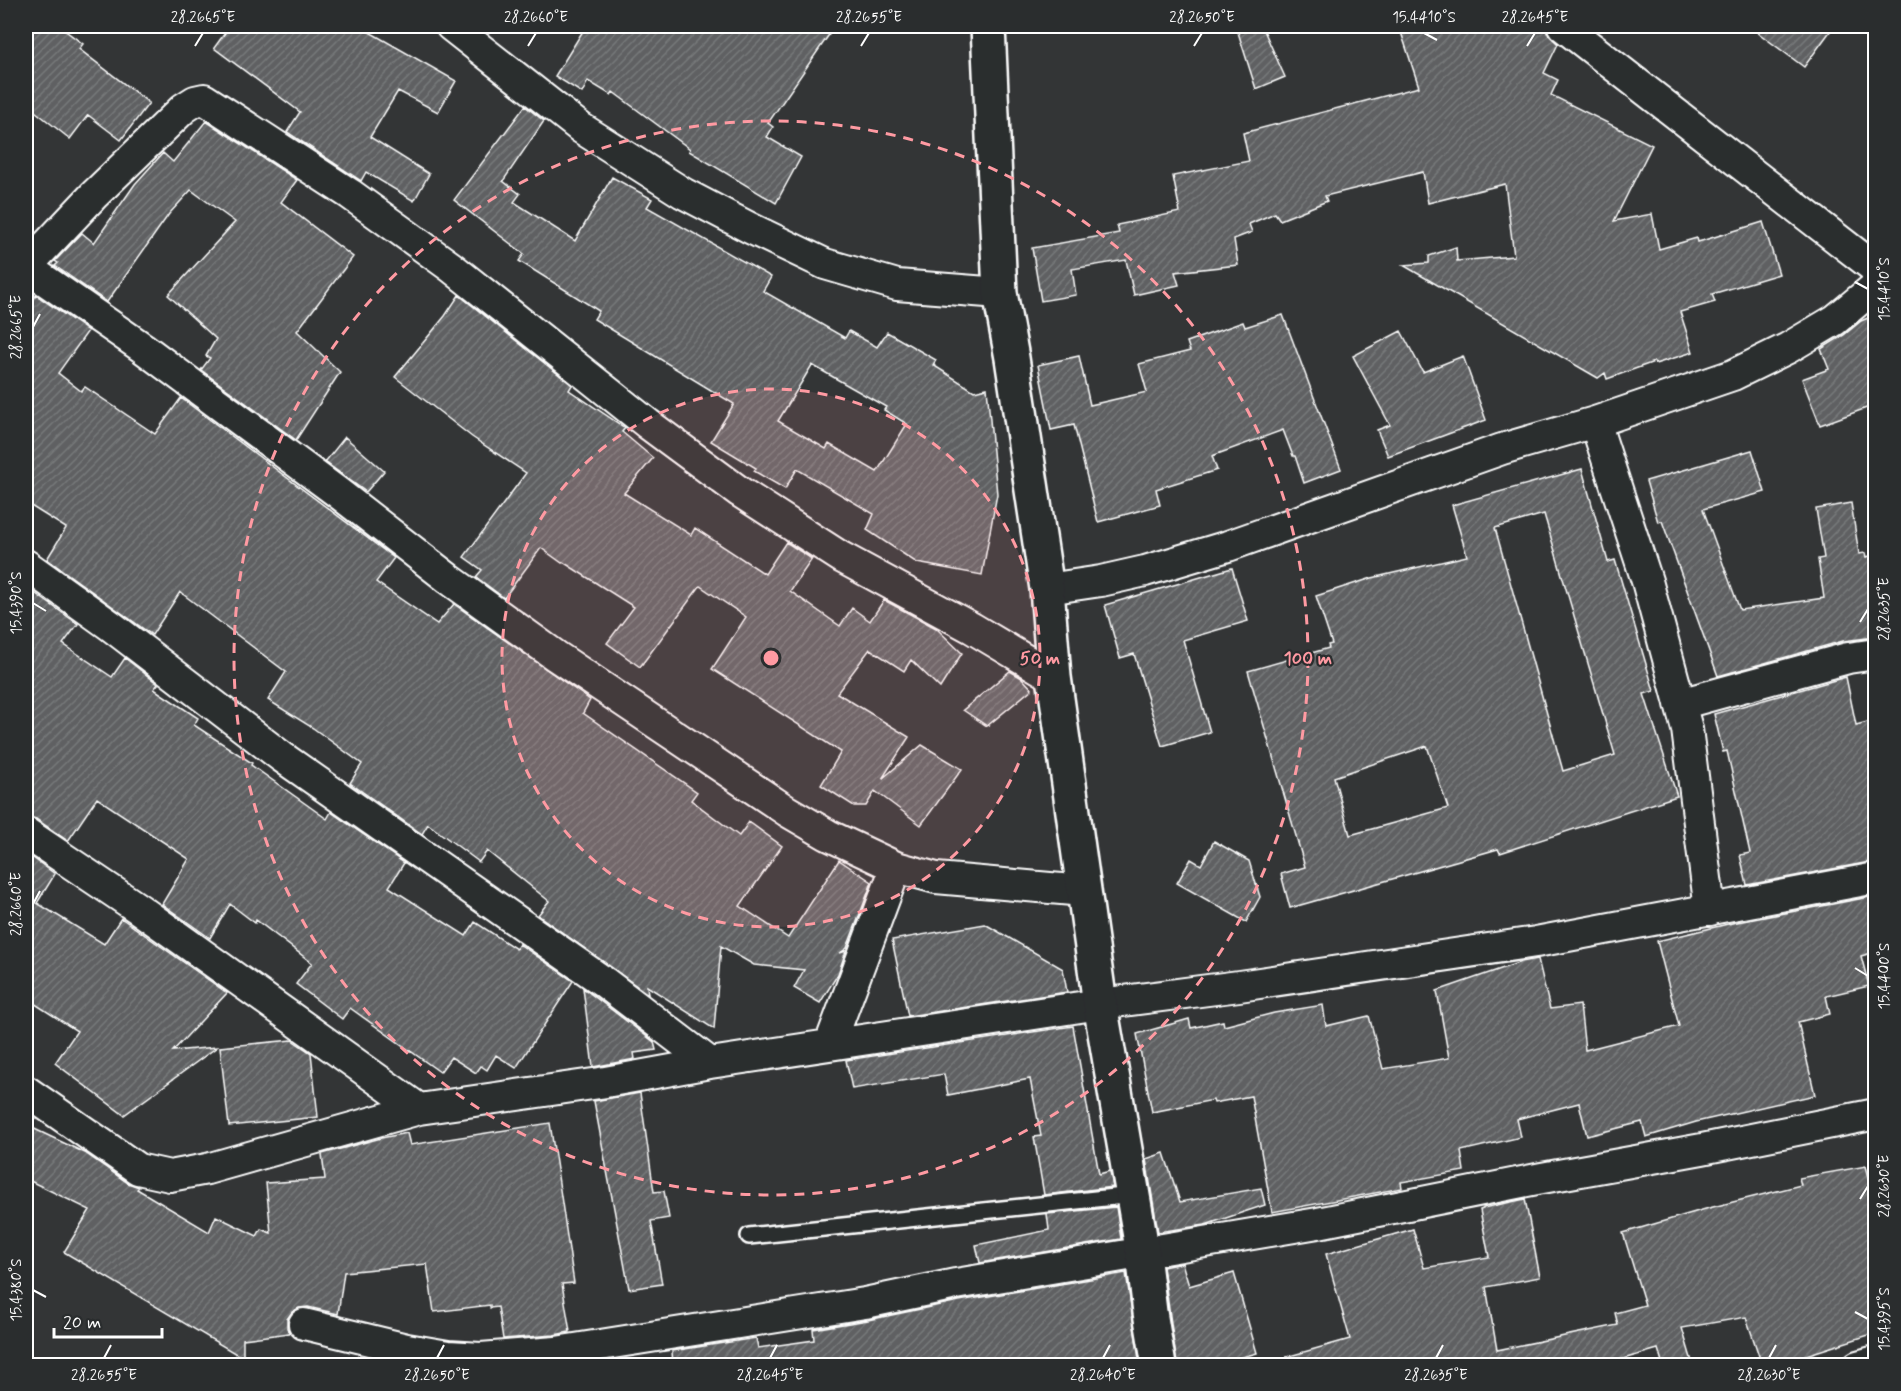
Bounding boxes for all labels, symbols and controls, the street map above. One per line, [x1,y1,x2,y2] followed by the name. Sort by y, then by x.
[171,8,236,28] text: 28.2665°E
[504,8,568,28] text: 28.2660°E
[836,8,902,28] text: 28.2655°E
[1169,8,1235,28] text: 28.2650°E
[1392,8,1456,28] text: 15.4410°S
[1502,8,1568,28] text: 28.2645°E
[1875,257,1895,321] text: 15.4410°S
[7,294,27,359] text: 28.2665°E
[7,572,27,634] text: 15.4390°S
[1875,577,1895,641] text: 28.2635°E
[1020,647,1060,671] text: 50 m
[1284,647,1332,671] text: 100 m
[761,648,781,668] centre of rings
[7,872,27,936] text: 28.2660°E
[1875,943,1895,1009] text: 15.4400°S
[1875,1154,1895,1218] text: 28.2630°E
[7,1258,27,1322] text: 15.4380°S
[1875,1287,1895,1351] text: 15.4395°S
[54,1301,162,1339] scale bar
[63,1311,101,1335] text: 20 m
[71,1366,137,1386] text: 28.2655°E
[404,1366,470,1386] text: 28.2650°E
[737,1366,803,1386] text: 28.2645°E
[1070,1366,1136,1386] text: 28.2640°E
[1404,1366,1468,1386] text: 28.2635°E
[1737,1366,1801,1386] text: 28.2630°E

